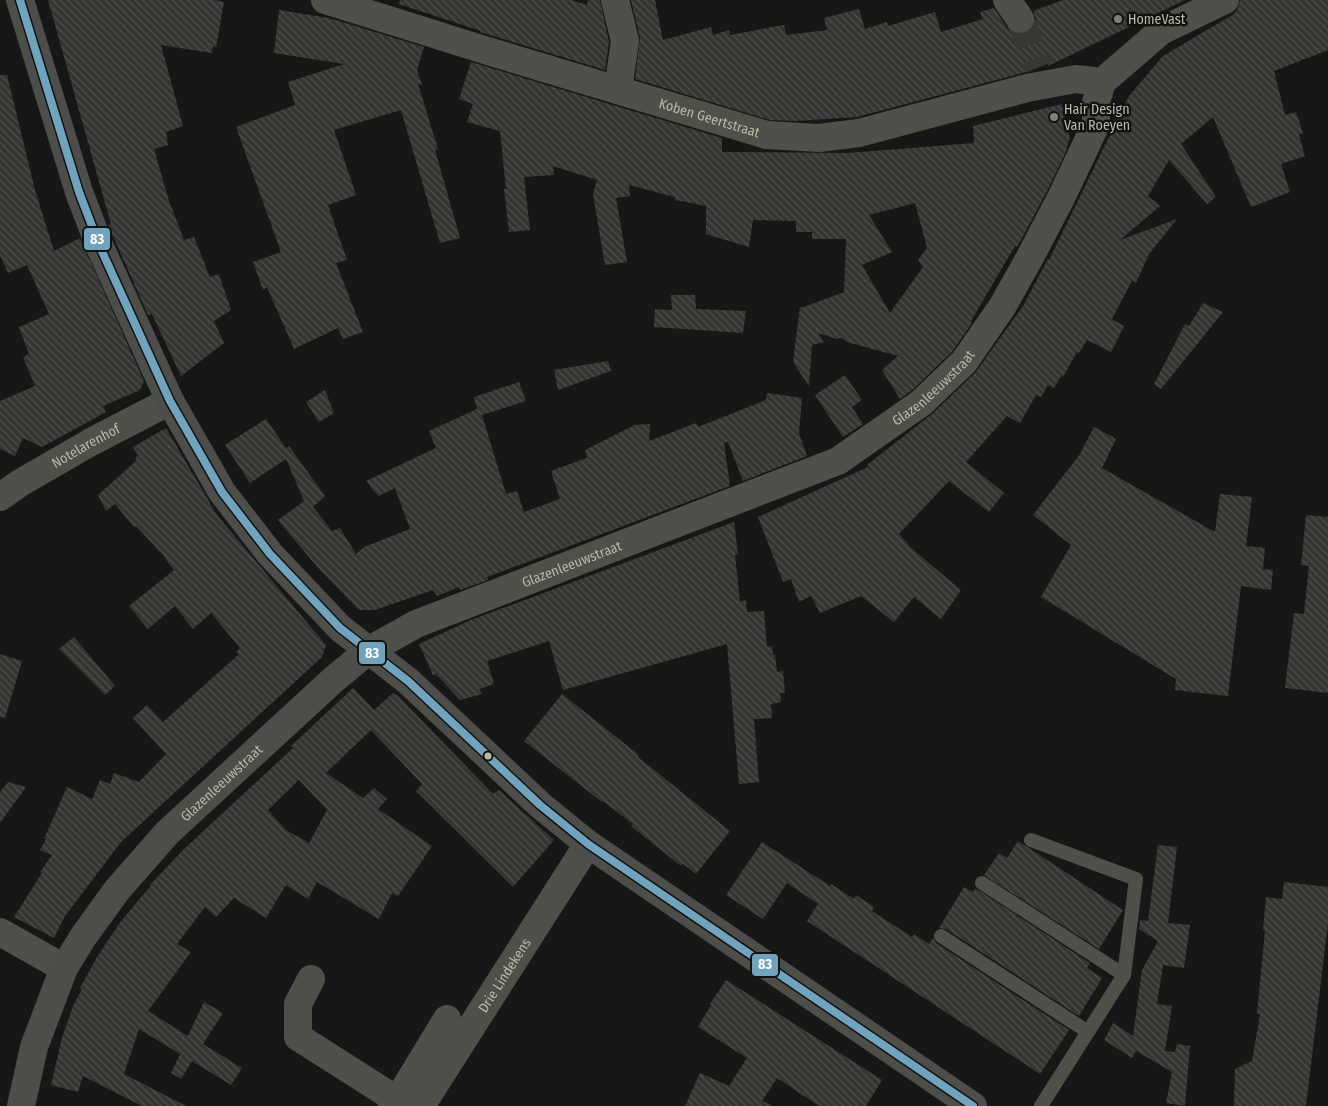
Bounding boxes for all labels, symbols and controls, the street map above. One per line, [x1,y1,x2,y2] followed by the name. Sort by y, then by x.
[1128,11,1186,28] place label: HomeVast
[1112,13,1124,25] marker: HomeVast
[657,95,762,141] street label: Koben Geertstraat
[1064,101,1130,134] place label: Hair Design Van Roeyen
[1048,111,1060,123] marker: Hair Design Van Roeyen
[83,227,111,251] line badge: 83
[90,231,104,248] text: 83
[889,347,979,430] street label: Glazenleeuwstraat
[49,420,125,472] street label: Notelarenhof
[520,537,625,591] street label: Glazenleeuwstraat
[358,641,386,665] line badge: 83
[365,645,379,662] text: 83
[177,741,267,825] street label: Glazenleeuwstraat
[483,751,493,761] unlabelled marker
[475,935,535,1016] street label: Drie Lindekens
[751,953,779,977] line badge: 83
[758,956,772,973] text: 83

